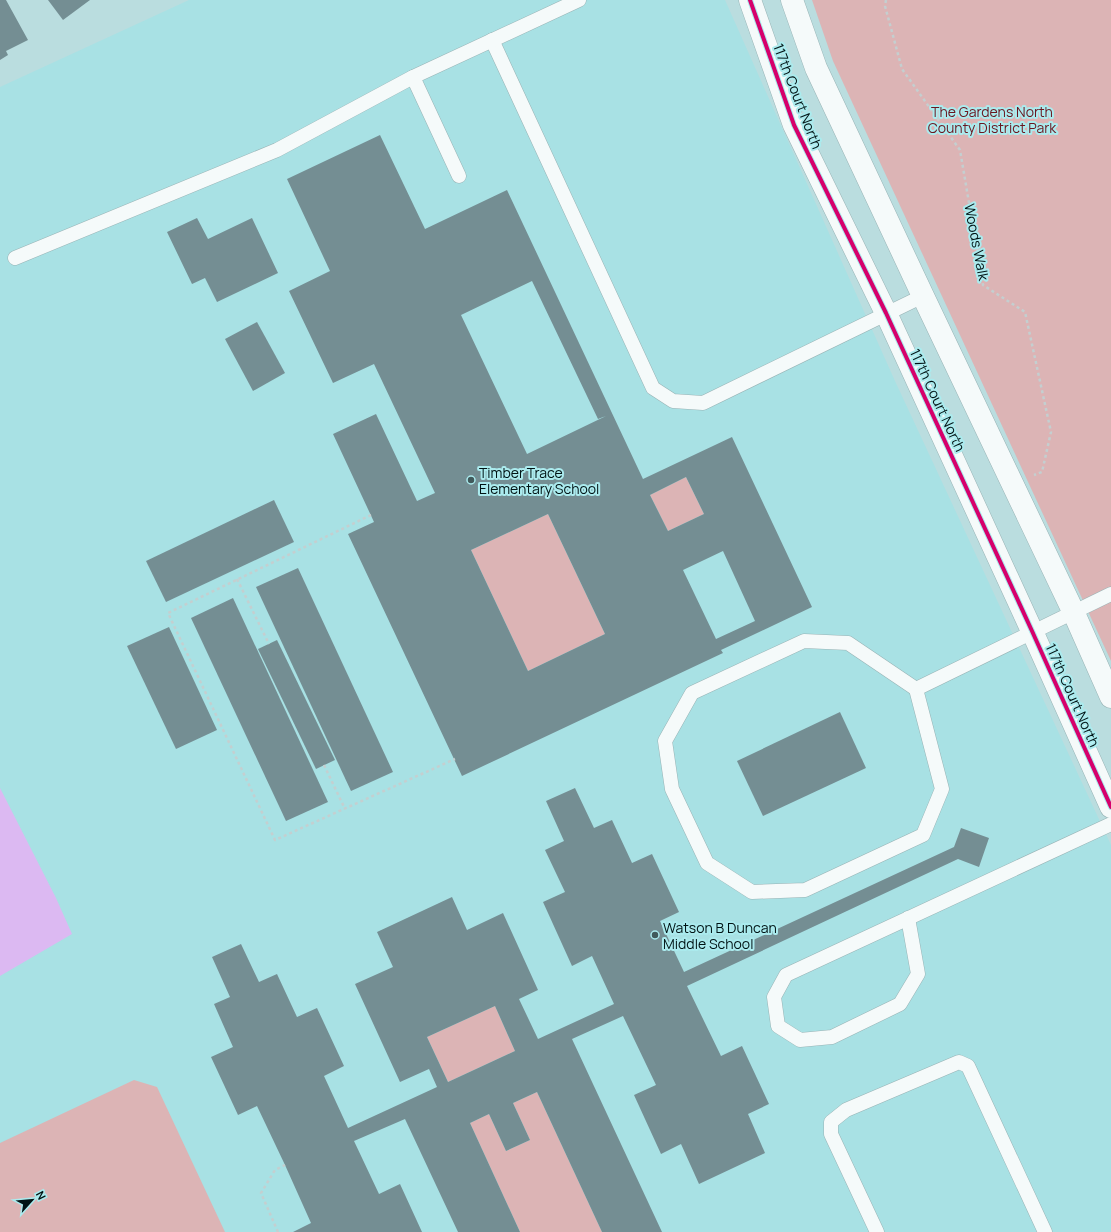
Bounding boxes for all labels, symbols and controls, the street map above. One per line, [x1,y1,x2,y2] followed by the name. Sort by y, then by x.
[769,41,827,151] street label: 117th Court North
[928,102,1057,137] park label: The Gardens North County District Park
[960,202,994,283] street label: Woods Walk
[906,345,970,455] street label: 117th Court North
[479,463,599,498] place label: Timber Trace Elementary School
[466,475,476,485] marker: Timber Trace Elementary School
[1042,640,1104,750] street label: 117th Court North
[663,918,777,953] place label: Watson B Duncan Middle School
[650,930,660,940] marker: Watson B Duncan Middle School
[12,1180,52,1220] north arrow
[33,1188,50,1202] text: N

